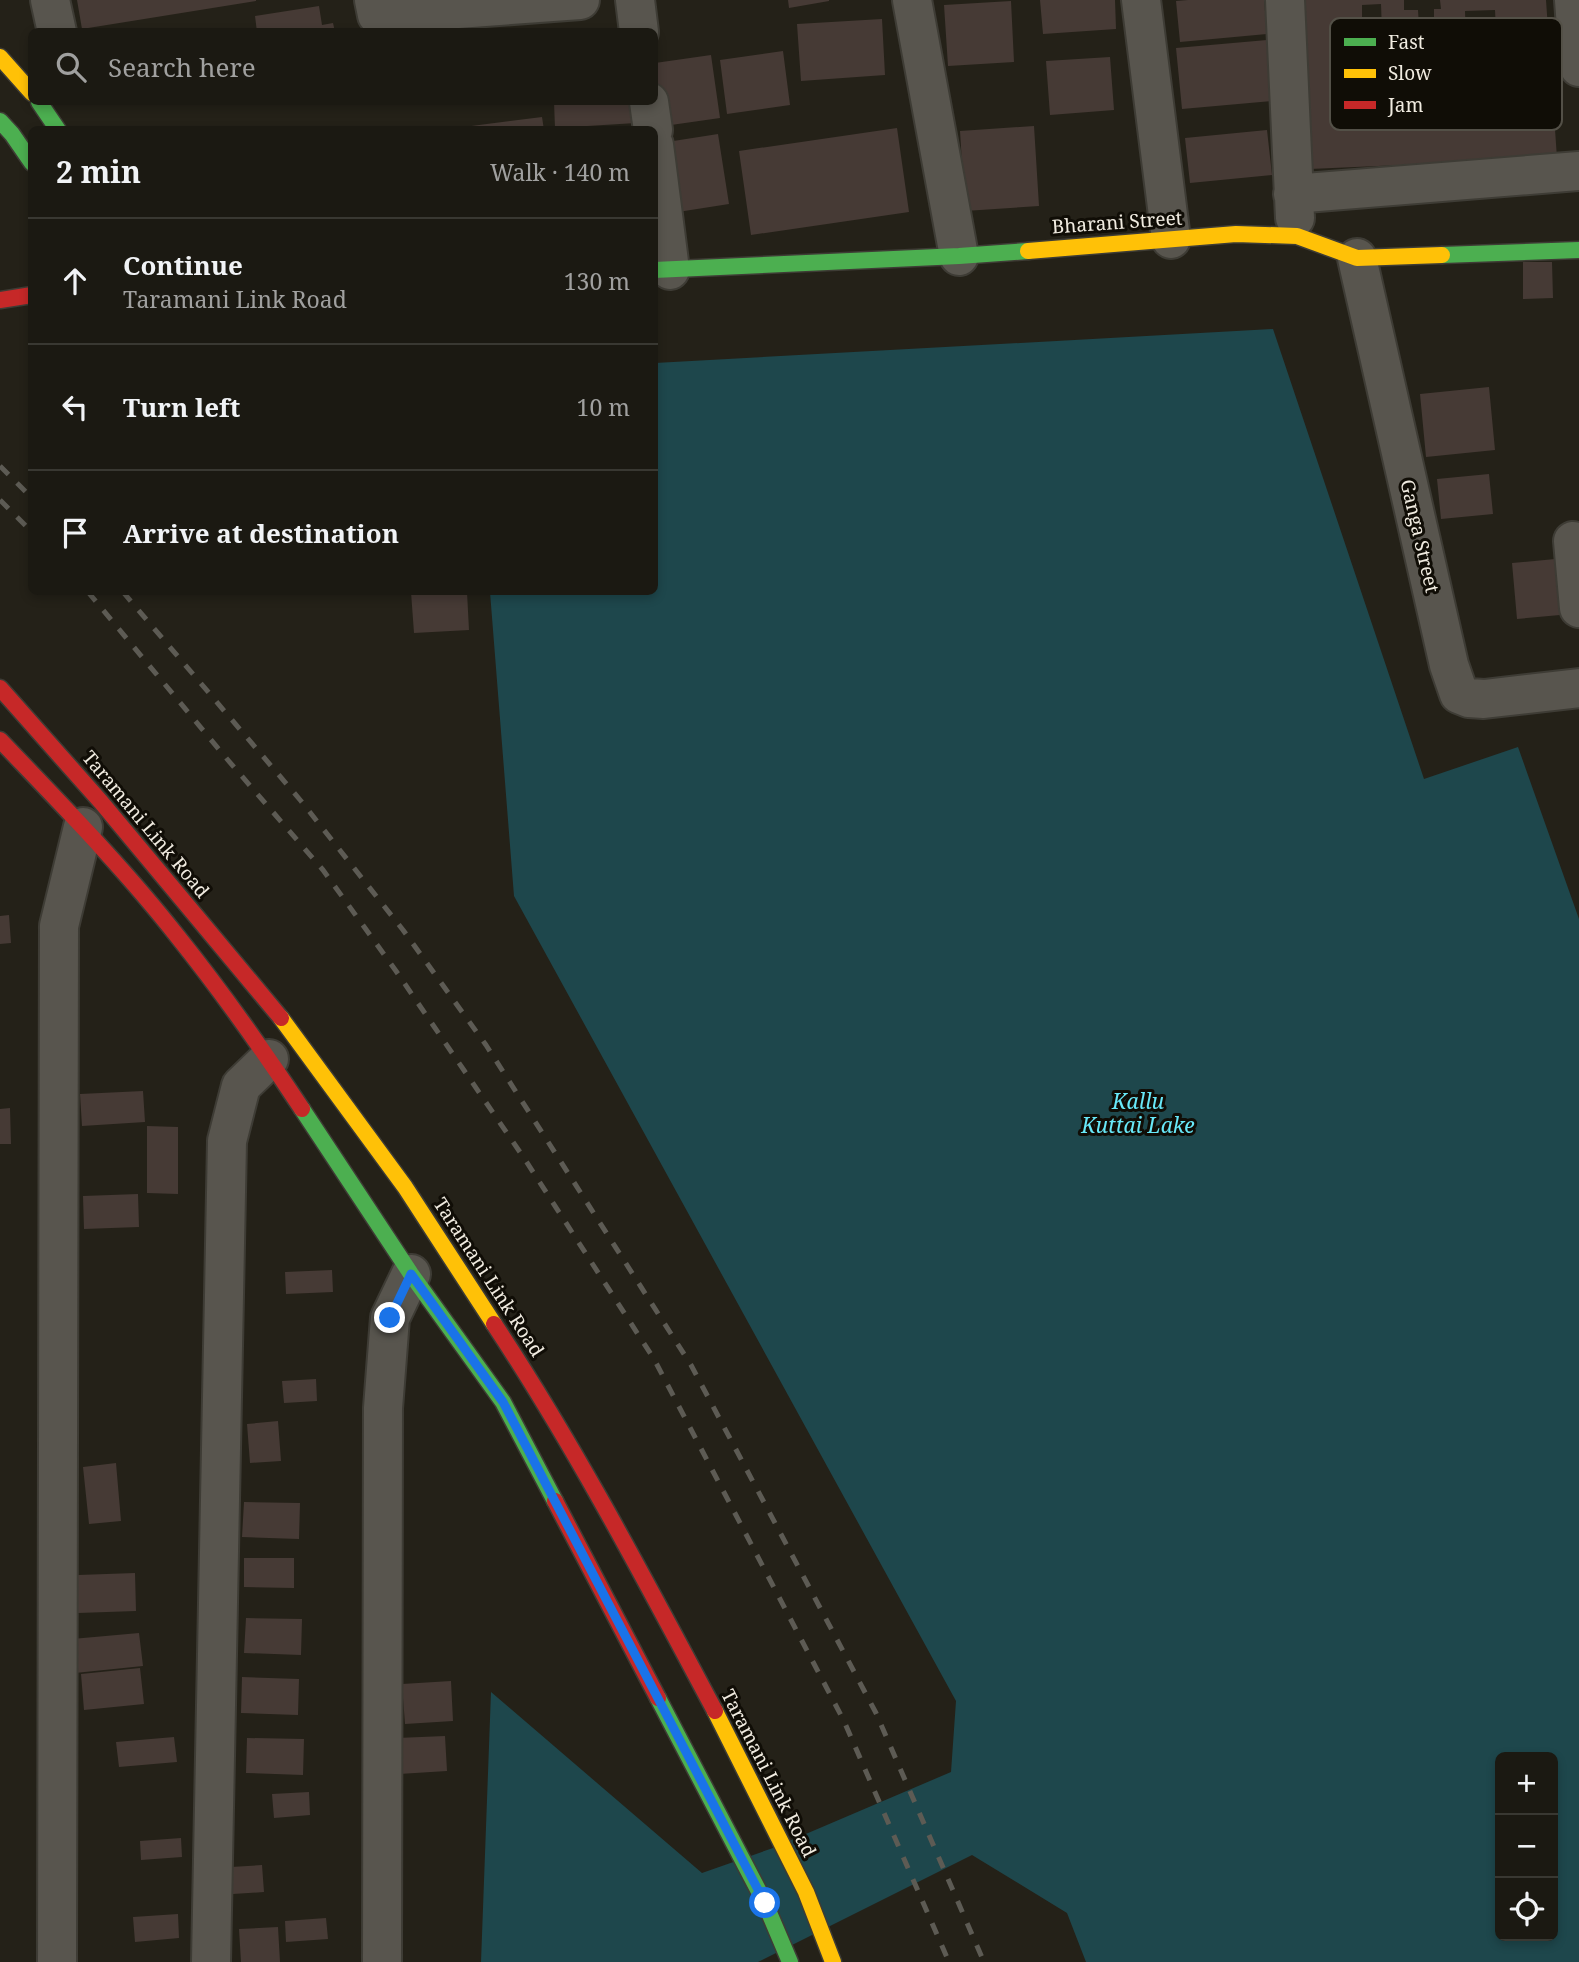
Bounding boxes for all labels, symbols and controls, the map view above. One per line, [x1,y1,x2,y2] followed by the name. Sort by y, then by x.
[1330,18,1562,130] legend
[28,28,658,105] search box
[1388,29,1425,55] text: Fast
[52,48,90,86] icon: search
[108,49,256,85] text: Search here
[1388,60,1432,86] text: Slow
[1387,92,1423,118] text: Jam
[56,151,141,192] text: 2 min
[490,156,630,188] text: Walk · 140 m
[1051,204,1183,240] street label: Bharani Street
[123,247,243,283] text: Continue
[56,262,94,300] icon: ahead
[564,265,630,297] text: 130 m
[123,283,347,315] text: Taramani Link Road
[56,388,94,426] icon: left
[123,389,240,425] text: Turn left
[577,391,630,423] text: 10 m
[1394,477,1446,595] street label: Ganga Street
[56,514,94,552] icon: arrive
[123,515,399,551] text: Arrive at destination
[77,745,216,903] street label: Taramani Link Road
[1080,1087,1195,1139] water label: Kallu Kuttai Lake
[428,1192,550,1362] street label: Taramani Link Road
[374,1302,405,1333] route end
[715,1685,823,1862] street label: Taramani Link Road
[1495,1752,1558,1941] map controls
[1495,1752,1558,1815] button: +
[1495,1815,1558,1878] button: −
[1495,1878,1558,1941] button: locate
[749,1887,780,1918] route start

